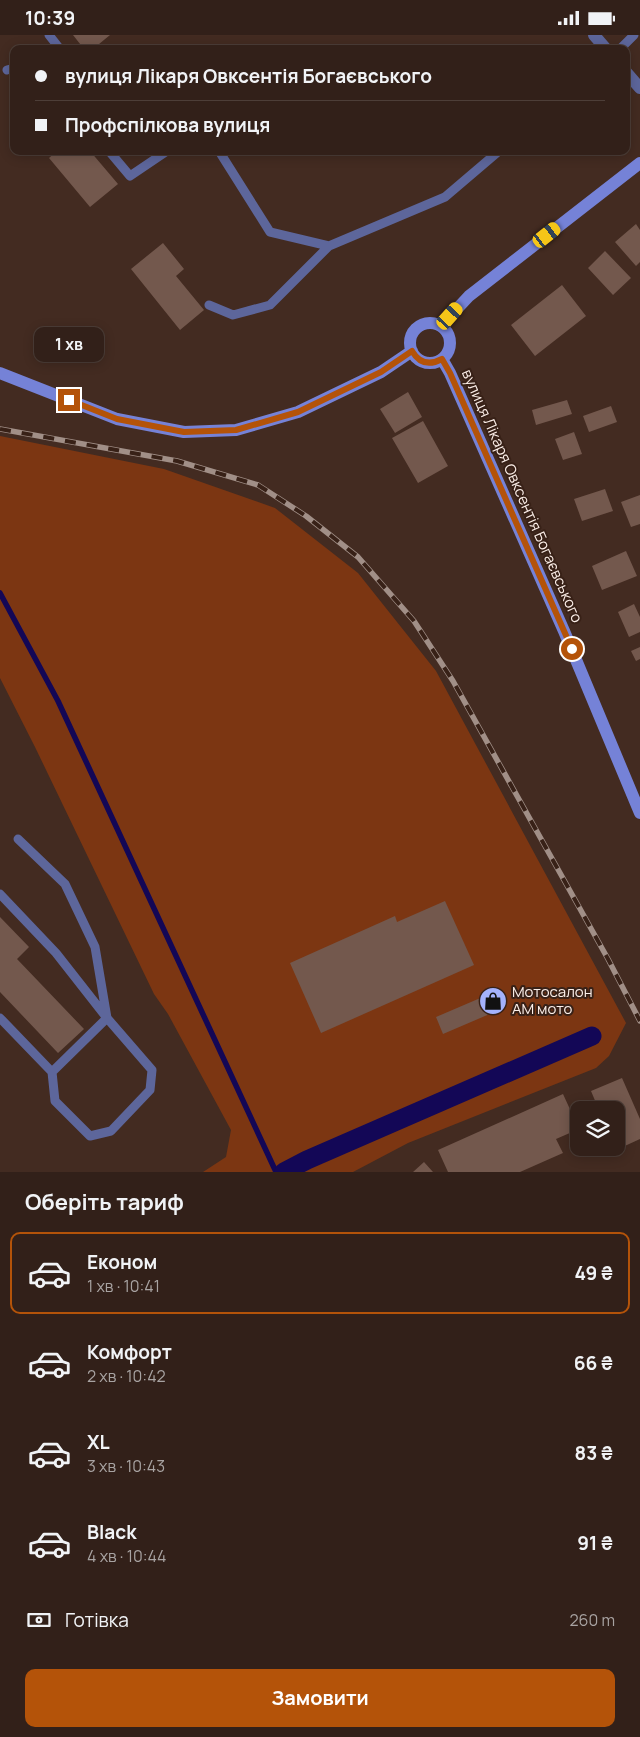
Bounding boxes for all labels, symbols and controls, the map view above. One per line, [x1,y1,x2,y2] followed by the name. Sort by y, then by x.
[25,5,75,31] text: 10:39
[65,63,432,89] text: вулиця Лікаря Овксентія Богаєвського
[65,112,270,138] text: Профспілкова вулиця
[530,220,563,250] car
[434,300,465,332] car
[34,327,104,363] callout: 1 хв
[55,333,83,355] text: 1 хв
[457,366,588,626] street label: вулиця Лікаря Овксентія Богаєвського
[58,389,80,411] route end
[561,638,583,660] route start
[512,981,593,1019] place label: Мотосалон АМ мото
[478,986,508,1016] shop icon: Мотосалон АМ мото
[570,1101,625,1156] map controls
[570,1101,625,1156] button: layers
[25,1187,184,1217] text: Оберіть тариф
[87,1249,157,1275] text: Економ
[27,1251,72,1296] icon: car
[574,1260,613,1286] text: 49 ₴
[87,1275,160,1297] text: 1 хв · 10:41
[87,1339,172,1365] text: Комфорт
[27,1341,72,1386] icon: car
[574,1350,613,1376] text: 66 ₴
[87,1365,166,1387] text: 2 хв · 10:42
[87,1429,110,1455] text: XL
[27,1431,72,1476] icon: car
[575,1440,613,1466] text: 83 ₴
[87,1455,165,1477] text: 3 хв · 10:43
[87,1519,136,1545] text: Black
[27,1521,72,1566] icon: car
[577,1530,613,1556] text: 91 ₴
[87,1545,166,1567] text: 4 хв · 10:44
[25,1606,53,1634] icon: cash
[65,1607,129,1633] text: Готівка
[569,1609,615,1631] text: 260 m
[25,1669,615,1727] button: Замовити

